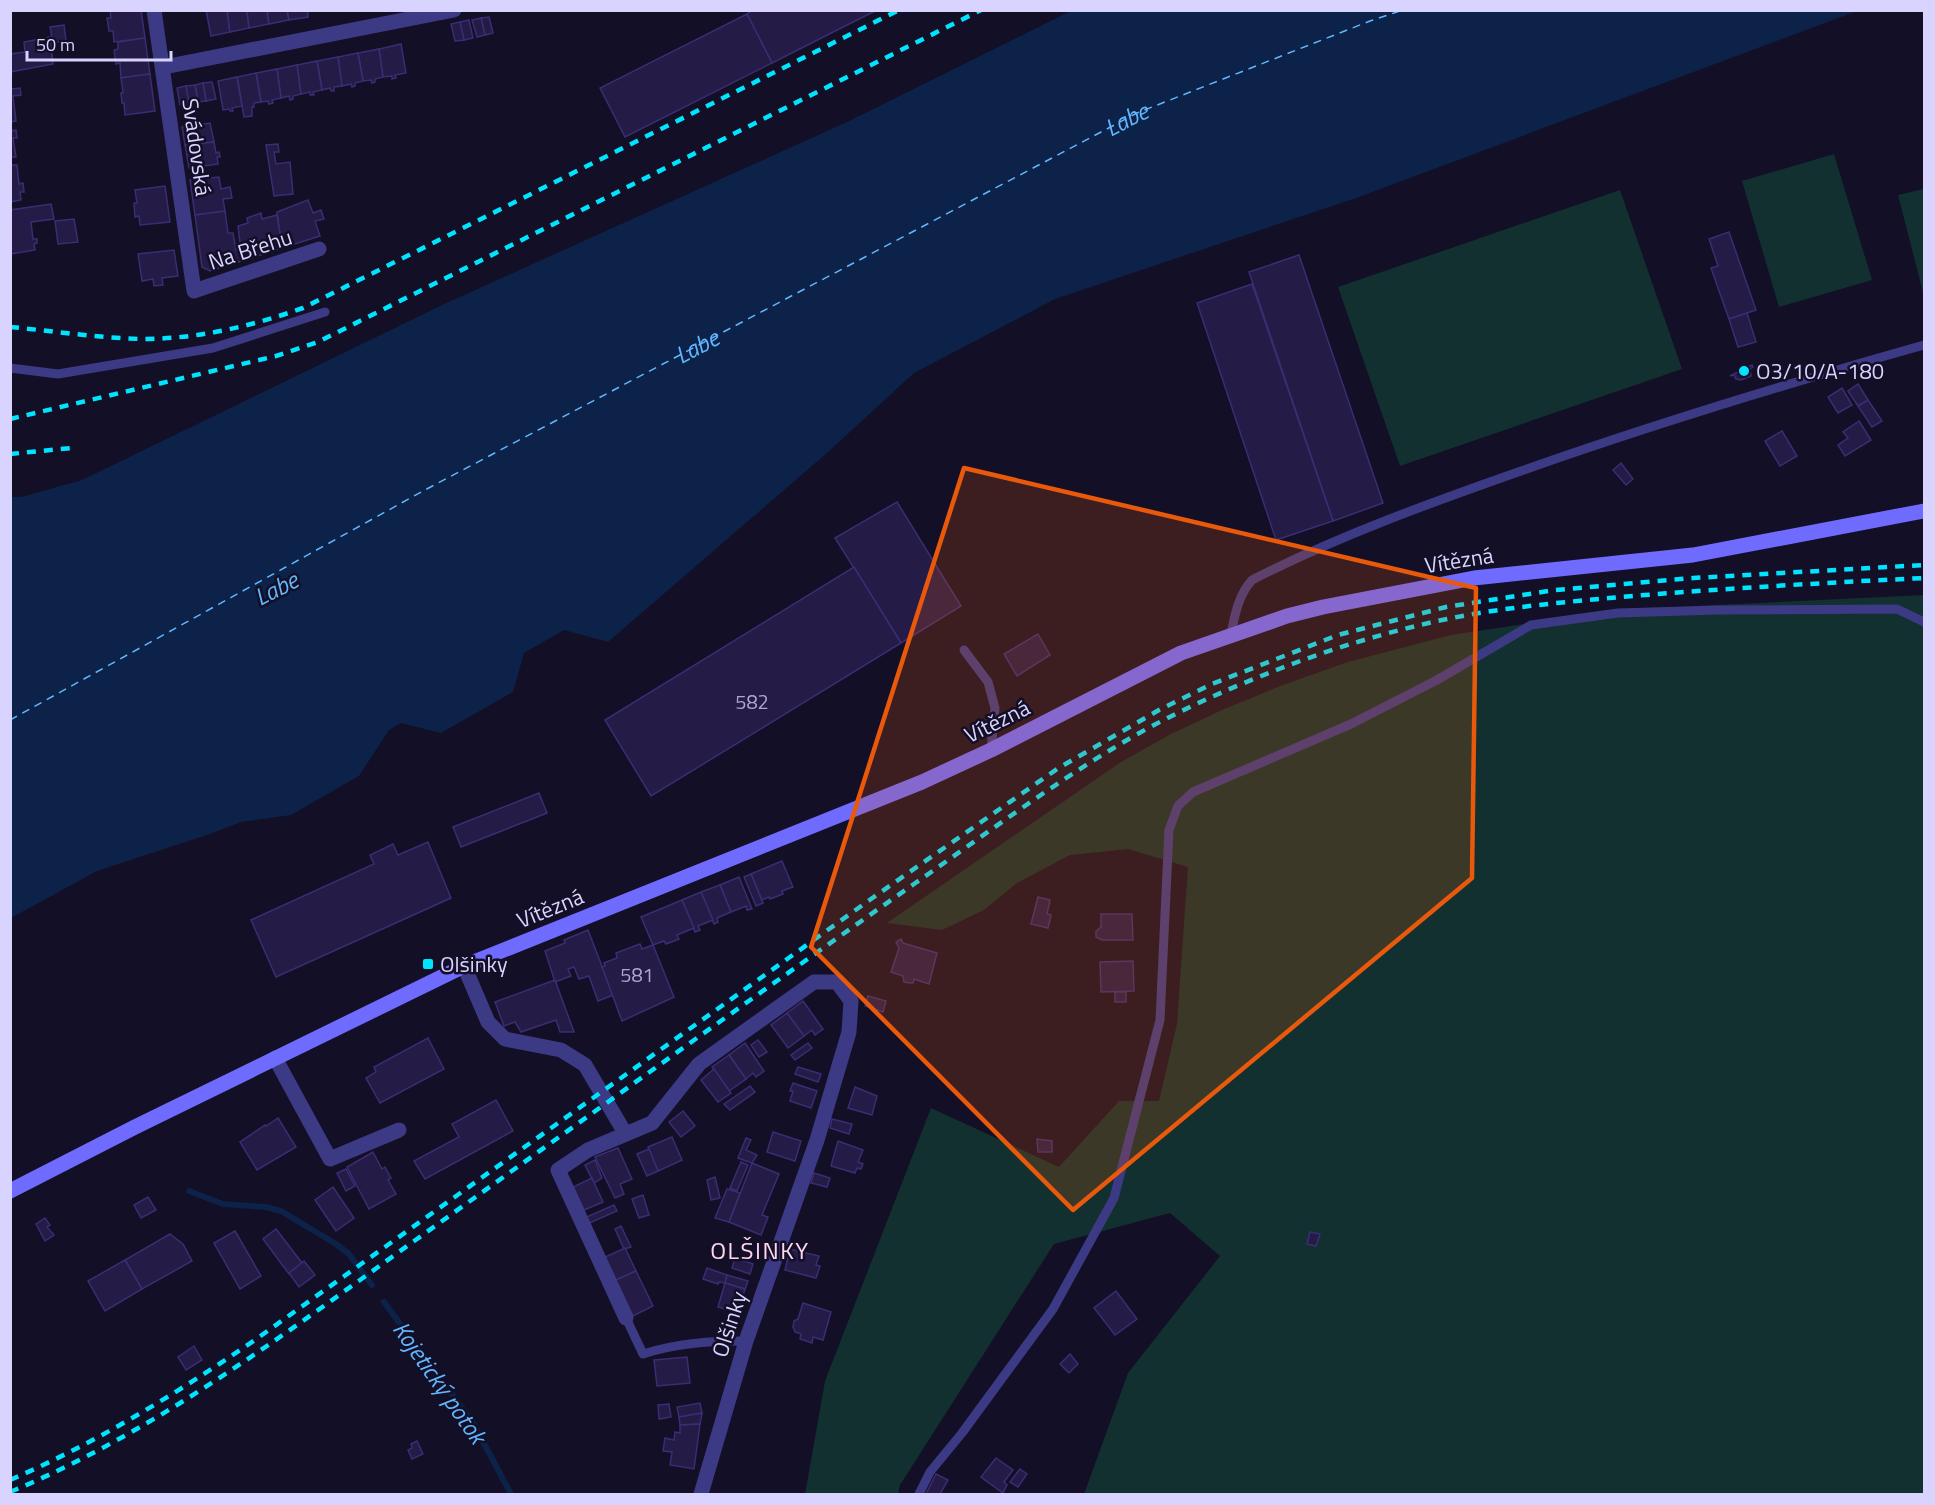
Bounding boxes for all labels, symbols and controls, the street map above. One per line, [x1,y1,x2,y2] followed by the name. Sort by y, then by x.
[27,24,171,62] scale bar
[36,31,75,58] text: 50 m
[1098,92,1155,145] water label: Labe
[173,96,221,198] street label: Svádovská
[204,219,296,279] street label: Na Břehu
[668,319,727,373] water label: Labe
[1756,354,1884,388] place label: O3/10/A-180
[1737,364,1751,378] marker: O3/10/A-180
[1422,538,1496,582] street label: Vítězná
[248,561,306,614] water label: Labe
[735,686,769,717] house number: 582
[958,691,1036,751] street label: Vítězná
[511,879,589,937] street label: Vítězná
[440,947,508,981] place label: Olšinky
[421,957,435,971] marker: Olšinky
[620,959,654,990] house number: 581
[710,1232,810,1268] district label: OLŠINKY
[702,1286,756,1361] street label: Olšinky
[384,1313,498,1454] water label: Kojetický potok

